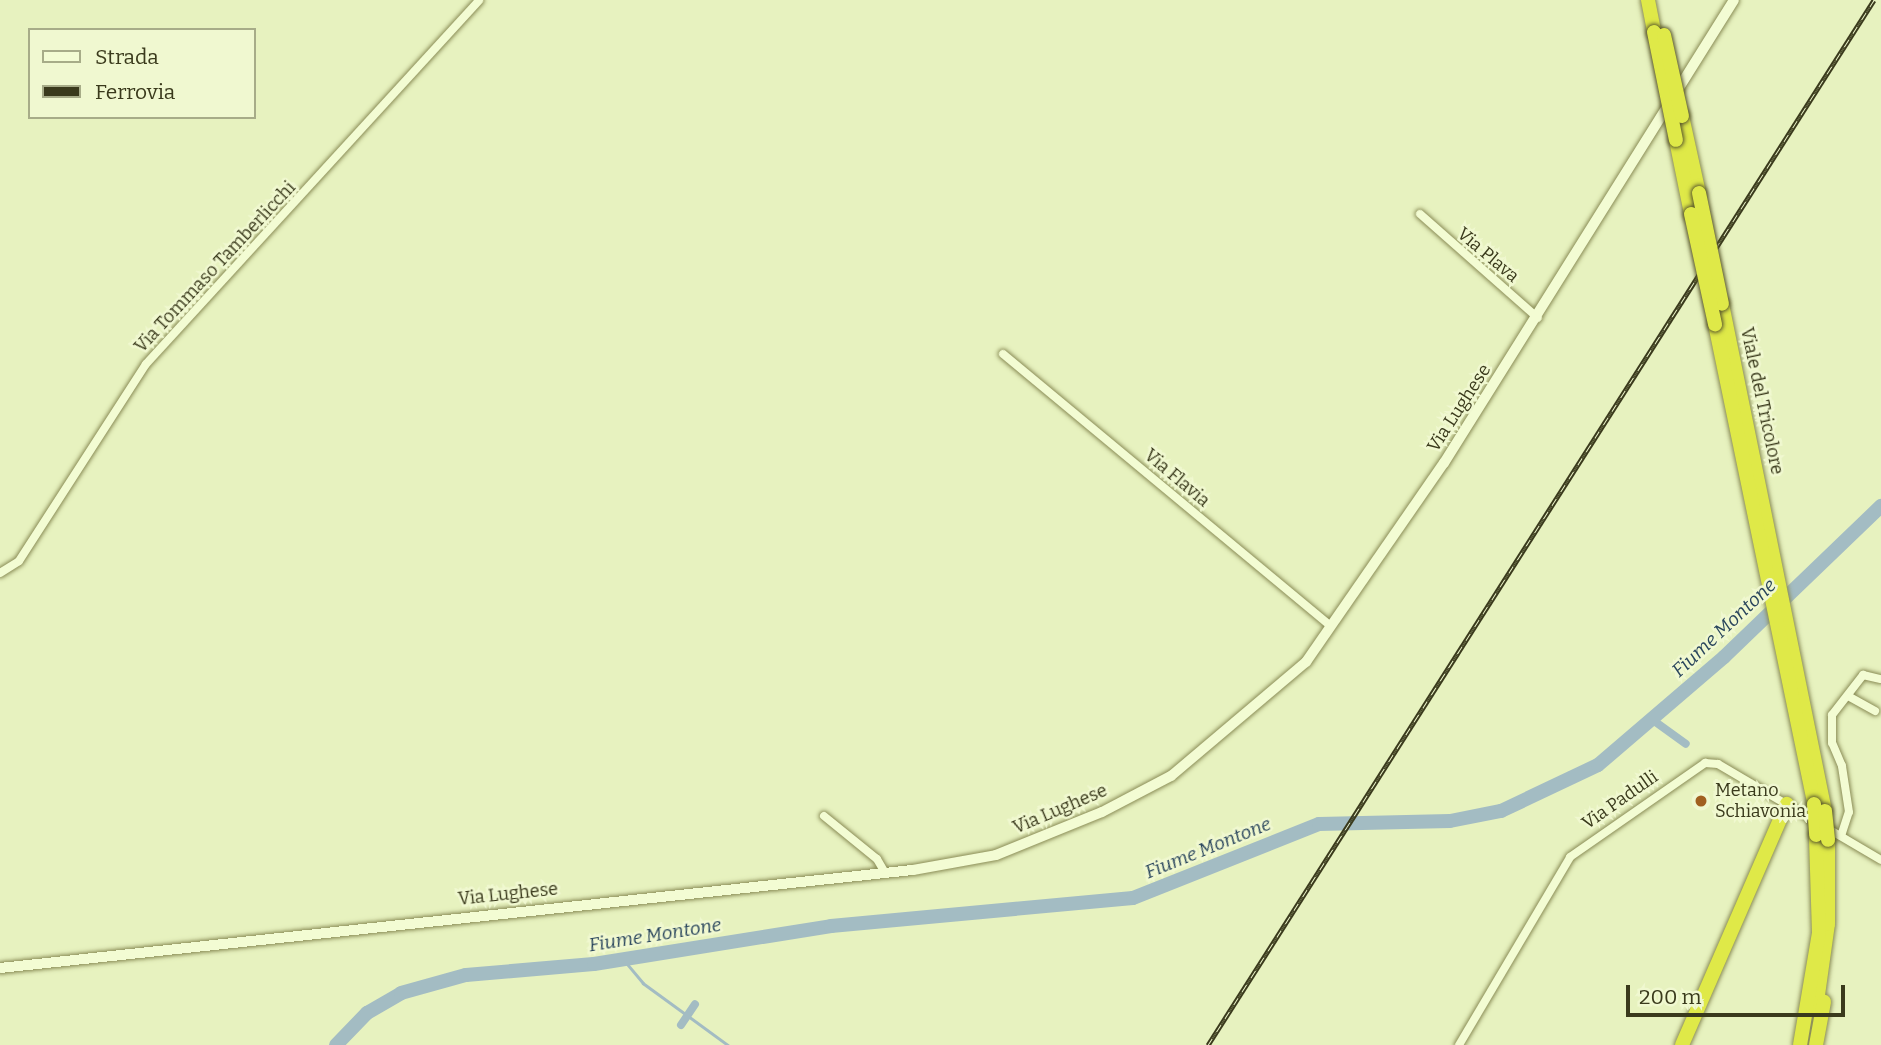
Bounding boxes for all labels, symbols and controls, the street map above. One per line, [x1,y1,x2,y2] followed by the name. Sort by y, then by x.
[28,28,256,119] legend
[95,44,159,70] text: Strada
[95,79,175,105] text: Ferrovia
[130,177,300,357] street label: Via Tommaso Tamberlicchi
[1453,223,1523,287] street label: Via Plava
[1736,325,1788,477] street label: Viale del Tricolore
[1423,360,1495,456] street label: Via Lughese
[1140,444,1214,512] street label: Via Flavia
[1667,574,1781,682] water label: Fiume Montone
[1578,766,1662,834] street label: Via Padulli
[1010,779,1110,839] street label: Via Lughese
[1715,780,1806,822] place label: Metano Schiavonia
[1693,793,1709,809] marker: Metano Schiavonia
[1142,812,1274,884] water label: Fiume Montone
[457,878,559,910] street label: Via Lughese
[587,913,723,957] water label: Fiume Montone
[1629,972,1848,1016] scale bar
[1639,984,1702,1010] text: 200 m

